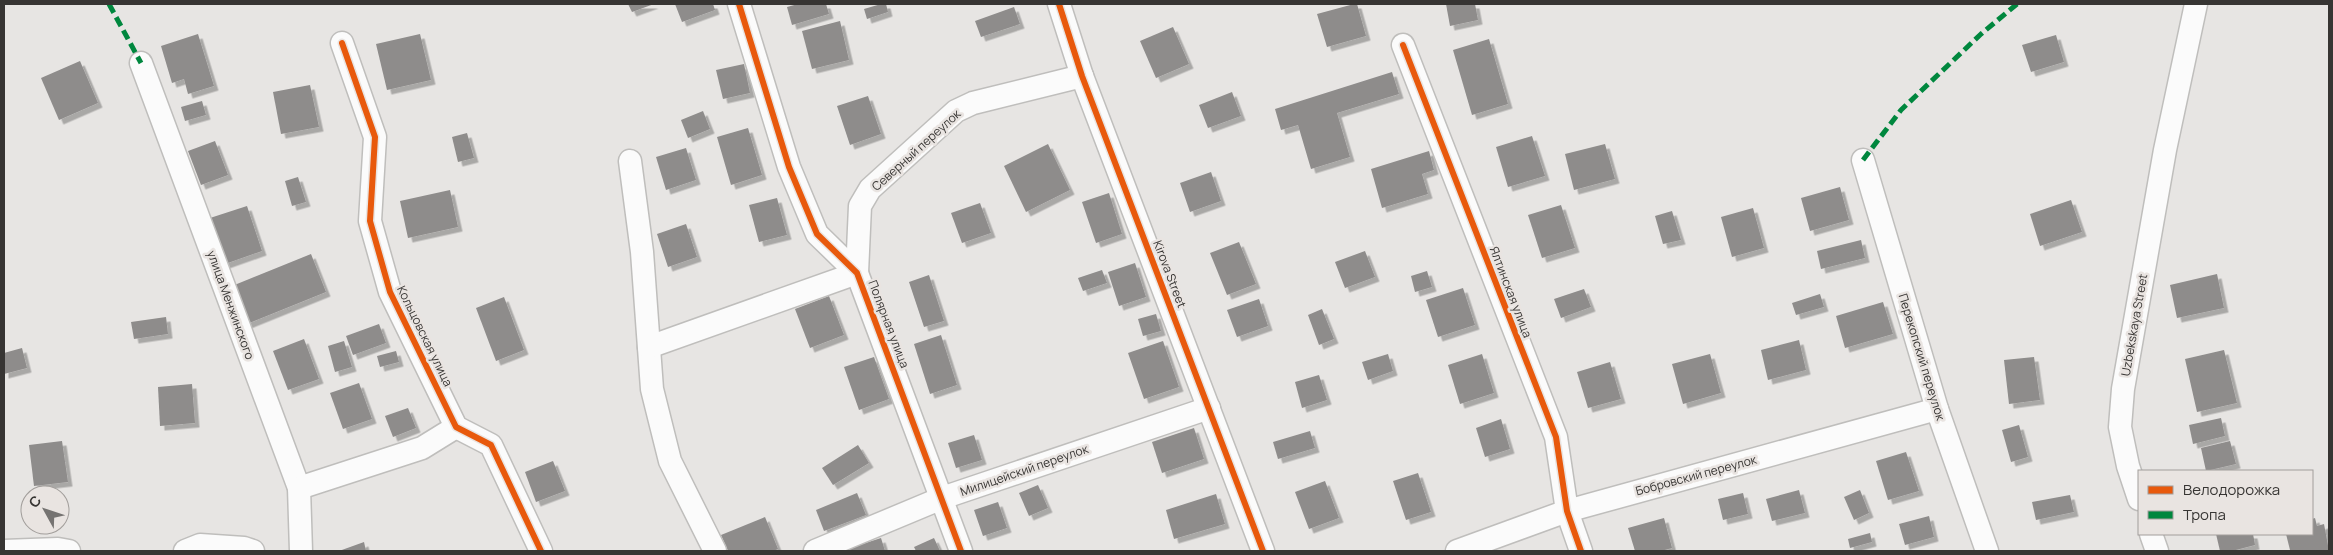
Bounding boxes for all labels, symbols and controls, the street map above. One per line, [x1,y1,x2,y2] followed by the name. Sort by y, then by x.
[868,105,965,195] street label: Северный переулок
[1149,238,1191,310] street label: Kirova Street
[1486,244,1536,340] street label: Ялтинская улица
[203,248,259,362] street label: улица Менжинского
[2117,272,2151,378] street label: Uzbekskaya Street
[864,278,914,370] street label: Полярная улица
[393,283,457,389] street label: Кольцовская улица
[1895,292,1950,423] street label: Перекопский переулок
[958,440,1091,500] street label: Милицейский переулок
[1634,450,1759,499] street label: Бобровский переулок
[2138,470,2313,535] legend
[2183,479,2280,500] text: Велодорожка
[20,485,70,535] north arrow
[24,491,45,511] text: С
[2183,504,2226,525] text: Тропа

